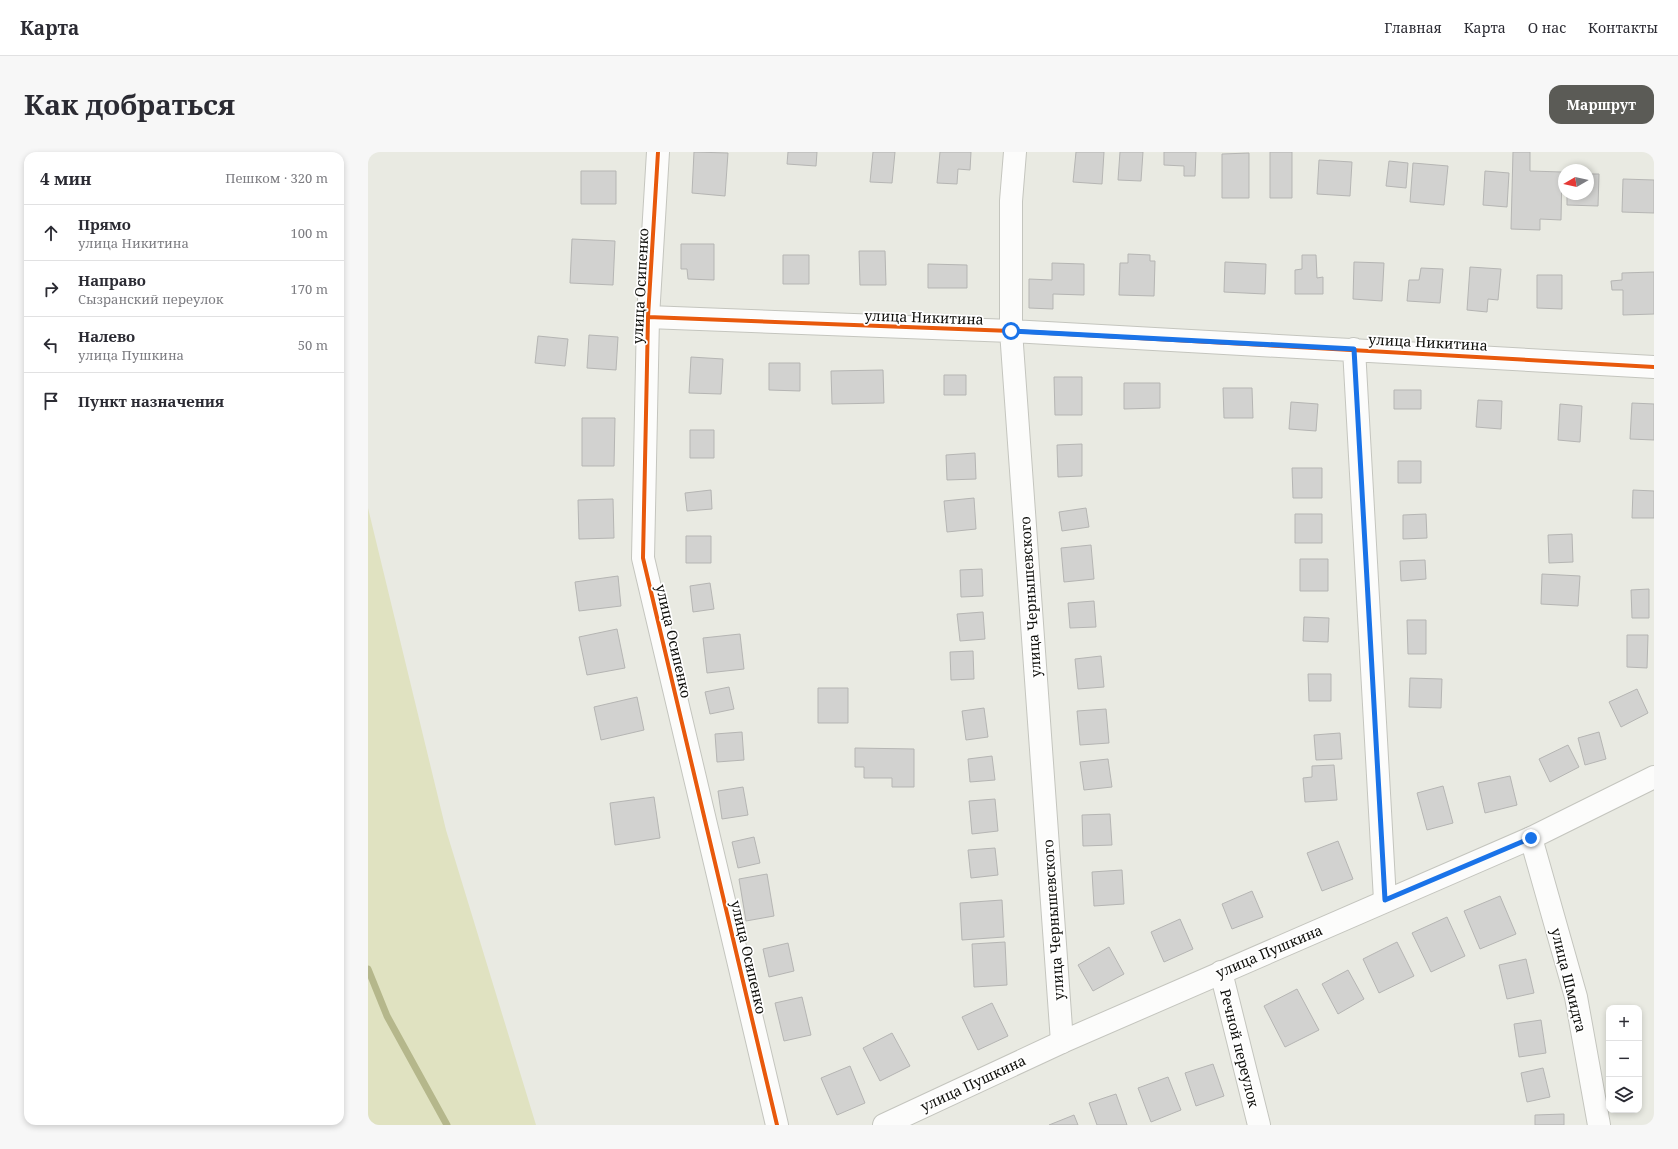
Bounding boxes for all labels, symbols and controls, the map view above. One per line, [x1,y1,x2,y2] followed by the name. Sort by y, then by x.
[20,15,79,41] text: Карта
[1384,18,1442,37] text: Главная
[1464,18,1506,37] text: Карта
[1528,18,1566,37] text: О нас
[1588,18,1658,37] text: Контакты
[24,85,235,123] text: Как добраться
[1549,85,1654,124] button: Маршрут
[1558,164,1594,200] north arrow
[40,167,92,190] text: 4 мин
[225,169,328,187] text: Пешком · 320 m
[78,214,131,234] text: Прямо
[40,222,62,244] icon: ahead
[291,224,328,242] text: 100 m
[627,228,653,344] street label: улица Осипенко
[78,234,189,252] text: улица Никитина
[78,270,146,290] text: Направо
[40,278,62,300] icon: right
[291,280,328,298] text: 170 m
[78,290,224,308] text: Сызранский переулок
[864,305,984,329] street label: улица Никитина
[1002,322,1020,340] route start
[78,326,135,346] text: Налево
[1368,329,1488,355] street label: улица Никитина
[40,334,62,356] icon: left
[298,336,328,354] text: 50 m
[78,346,184,364] text: улица Пушкина
[40,390,62,412] icon: arrive
[78,391,224,411] text: Пункт назначения
[1015,516,1045,678] street label: улица Чернышевского
[652,582,696,700] street label: улица Осипенко
[1522,829,1540,847] route end
[1038,839,1068,1001] street label: улица Чернышевского
[727,898,771,1016] street label: улица Осипенко
[1213,920,1325,982] street label: улица Пушкина
[1547,926,1591,1034] street label: улица Шмидта
[1216,987,1264,1110] street label: Речной переулок
[1606,1005,1642,1113] map controls
[1606,1005,1642,1041] button: +
[1606,1041,1642,1077] button: −
[917,1050,1029,1116] street label: улица Пушкина
[1606,1077,1642,1113] button: layers

